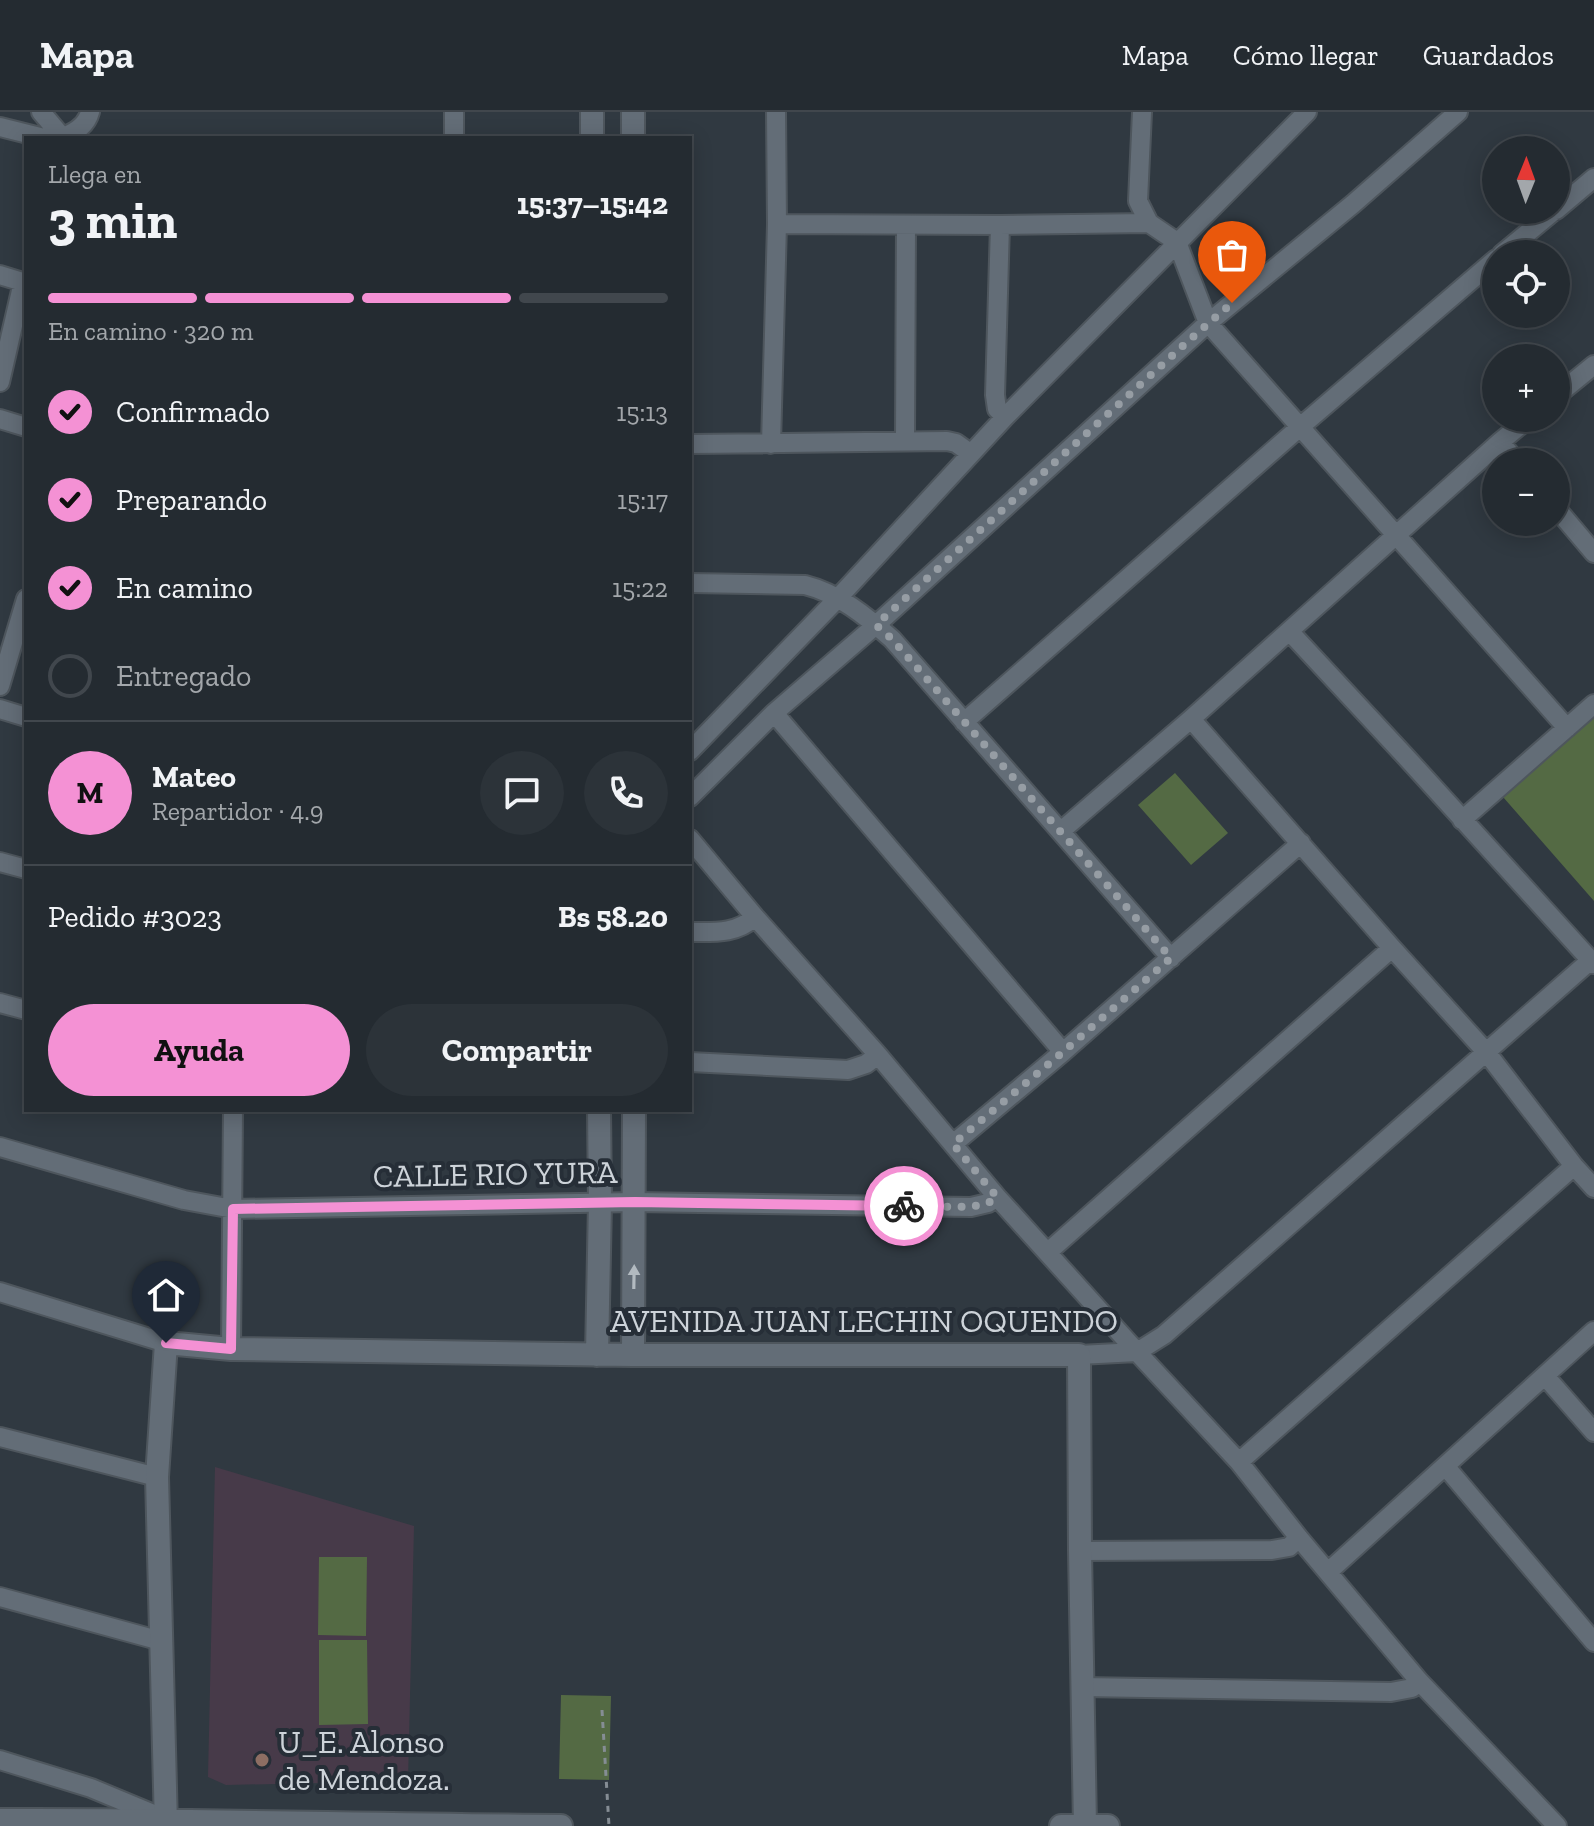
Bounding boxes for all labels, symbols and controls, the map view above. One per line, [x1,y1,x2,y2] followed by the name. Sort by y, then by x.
[40,32,134,78] text: Mapa
[1122,39,1189,72] text: Mapa
[1233,39,1379,72] text: Cómo llegar
[1423,39,1554,72] text: Guardados
[1482,136,1570,224] north arrow
[1482,136,1570,536] map controls
[48,158,141,190] text: Llega en
[517,186,668,222] text: 15:37–15:42
[48,189,177,251] text: 3 min
[1198,221,1266,303] pin
[1210,233,1254,277] icon: bag
[1482,240,1570,328] button: locate
[48,315,254,347] text: En camino · 320 m
[1482,344,1570,432] button: +
[48,390,92,434] icon: check
[116,394,270,430] text: Confirmado
[616,396,668,428] text: 15:13
[1482,448,1570,536] button: −
[48,478,92,522] icon: check
[116,482,267,518] text: Preparando
[617,484,668,516] text: 15:17
[48,566,92,610] icon: check
[116,570,253,606] text: En camino
[612,572,668,604] text: 15:22
[116,658,251,694] text: Entregado
[480,751,564,835] button: chat
[584,751,668,835] button: phone
[152,759,236,795] text: Mateo
[77,775,104,811] text: M
[152,795,324,827] text: Repartidor · 4.9
[48,899,222,935] text: Pedido #3023
[558,899,668,935] text: Bs 58.20
[48,1004,350,1096] button: Ayuda
[366,1004,668,1096] button: Compartir
[372,1153,618,1195] street label: CALLE RIO YURA
[864,1166,944,1246] courier
[882,1184,926,1228] icon: bike
[132,1261,200,1343] pin
[628,1264,640,1289] one-way arrow
[144,1273,188,1317] icon: home
[610,1302,1118,1340] street label: AVENIDA JUAN LECHIN OQUENDO
[278,1723,450,1798] place label: U_E. Alonso de Mendoza.
[253,1751,271,1769] marker: U_E. Alonso de Mendoza.

